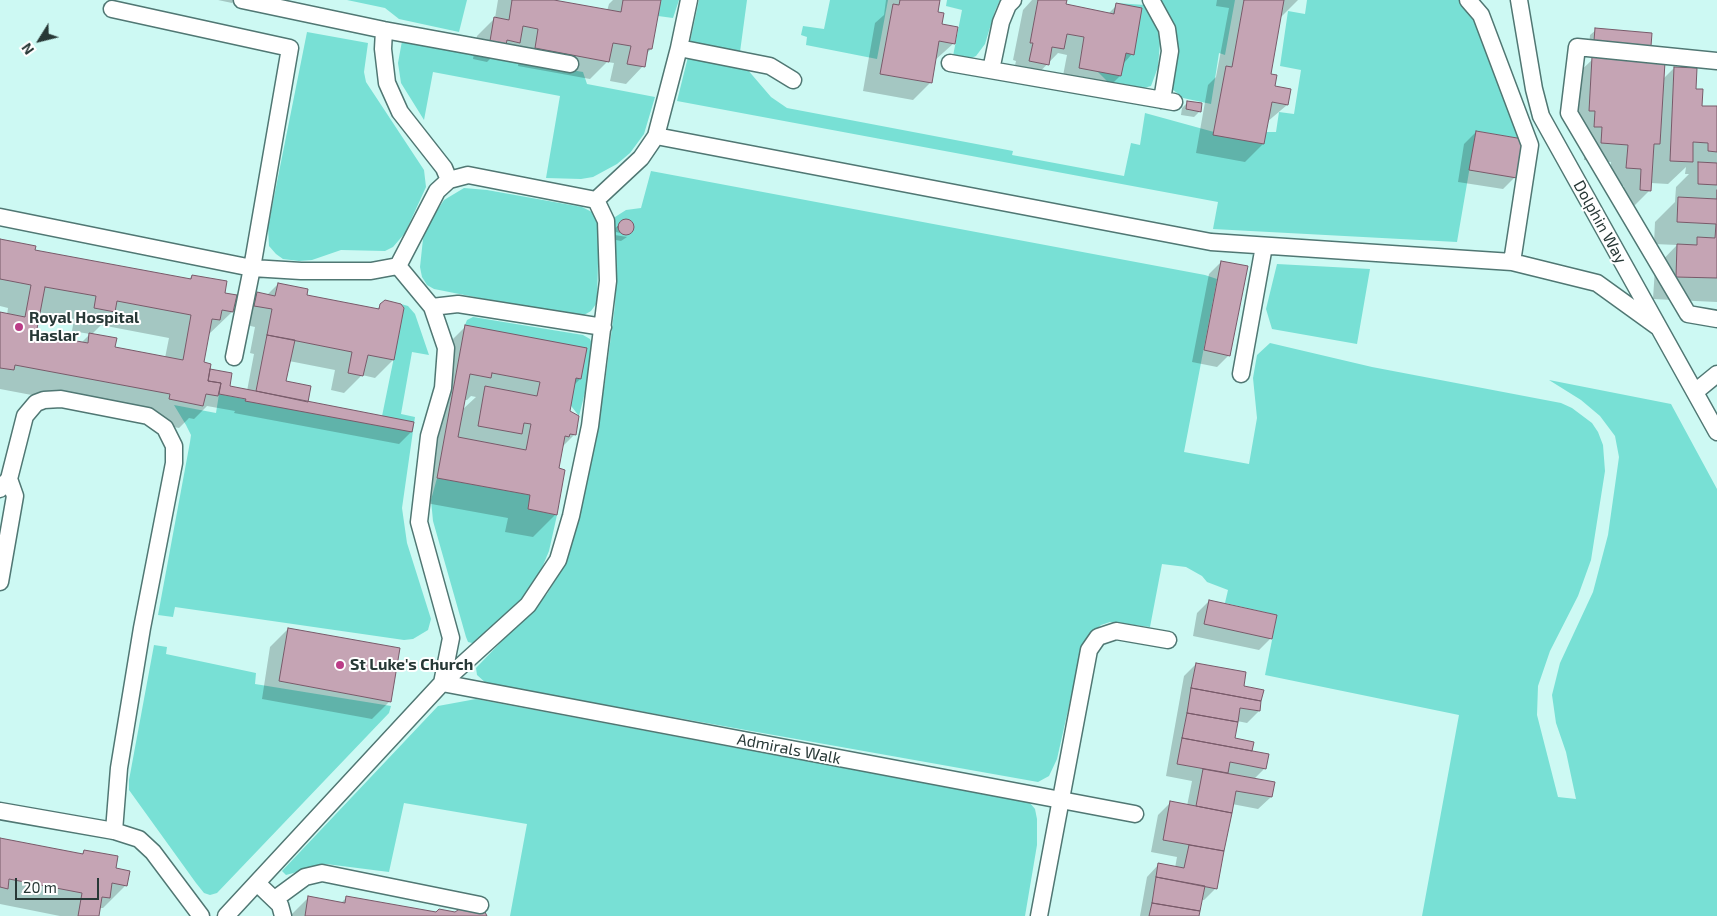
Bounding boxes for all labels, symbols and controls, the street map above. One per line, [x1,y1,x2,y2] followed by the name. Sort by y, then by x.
[15,15,65,65] north arrow
[18,40,37,58] text: N
[1569,177,1631,267] street label: Dolphin Way
[29,308,139,346] place label: Royal Hospital Haslar
[13,321,25,333] marker: Royal Hospital Haslar
[350,655,473,675] place label: St Luke's Church
[334,659,346,671] marker: St Luke's Church
[735,730,843,768] street label: Admirals Walk
[18,868,101,900] scale bar
[23,878,57,896] text: 20 m

